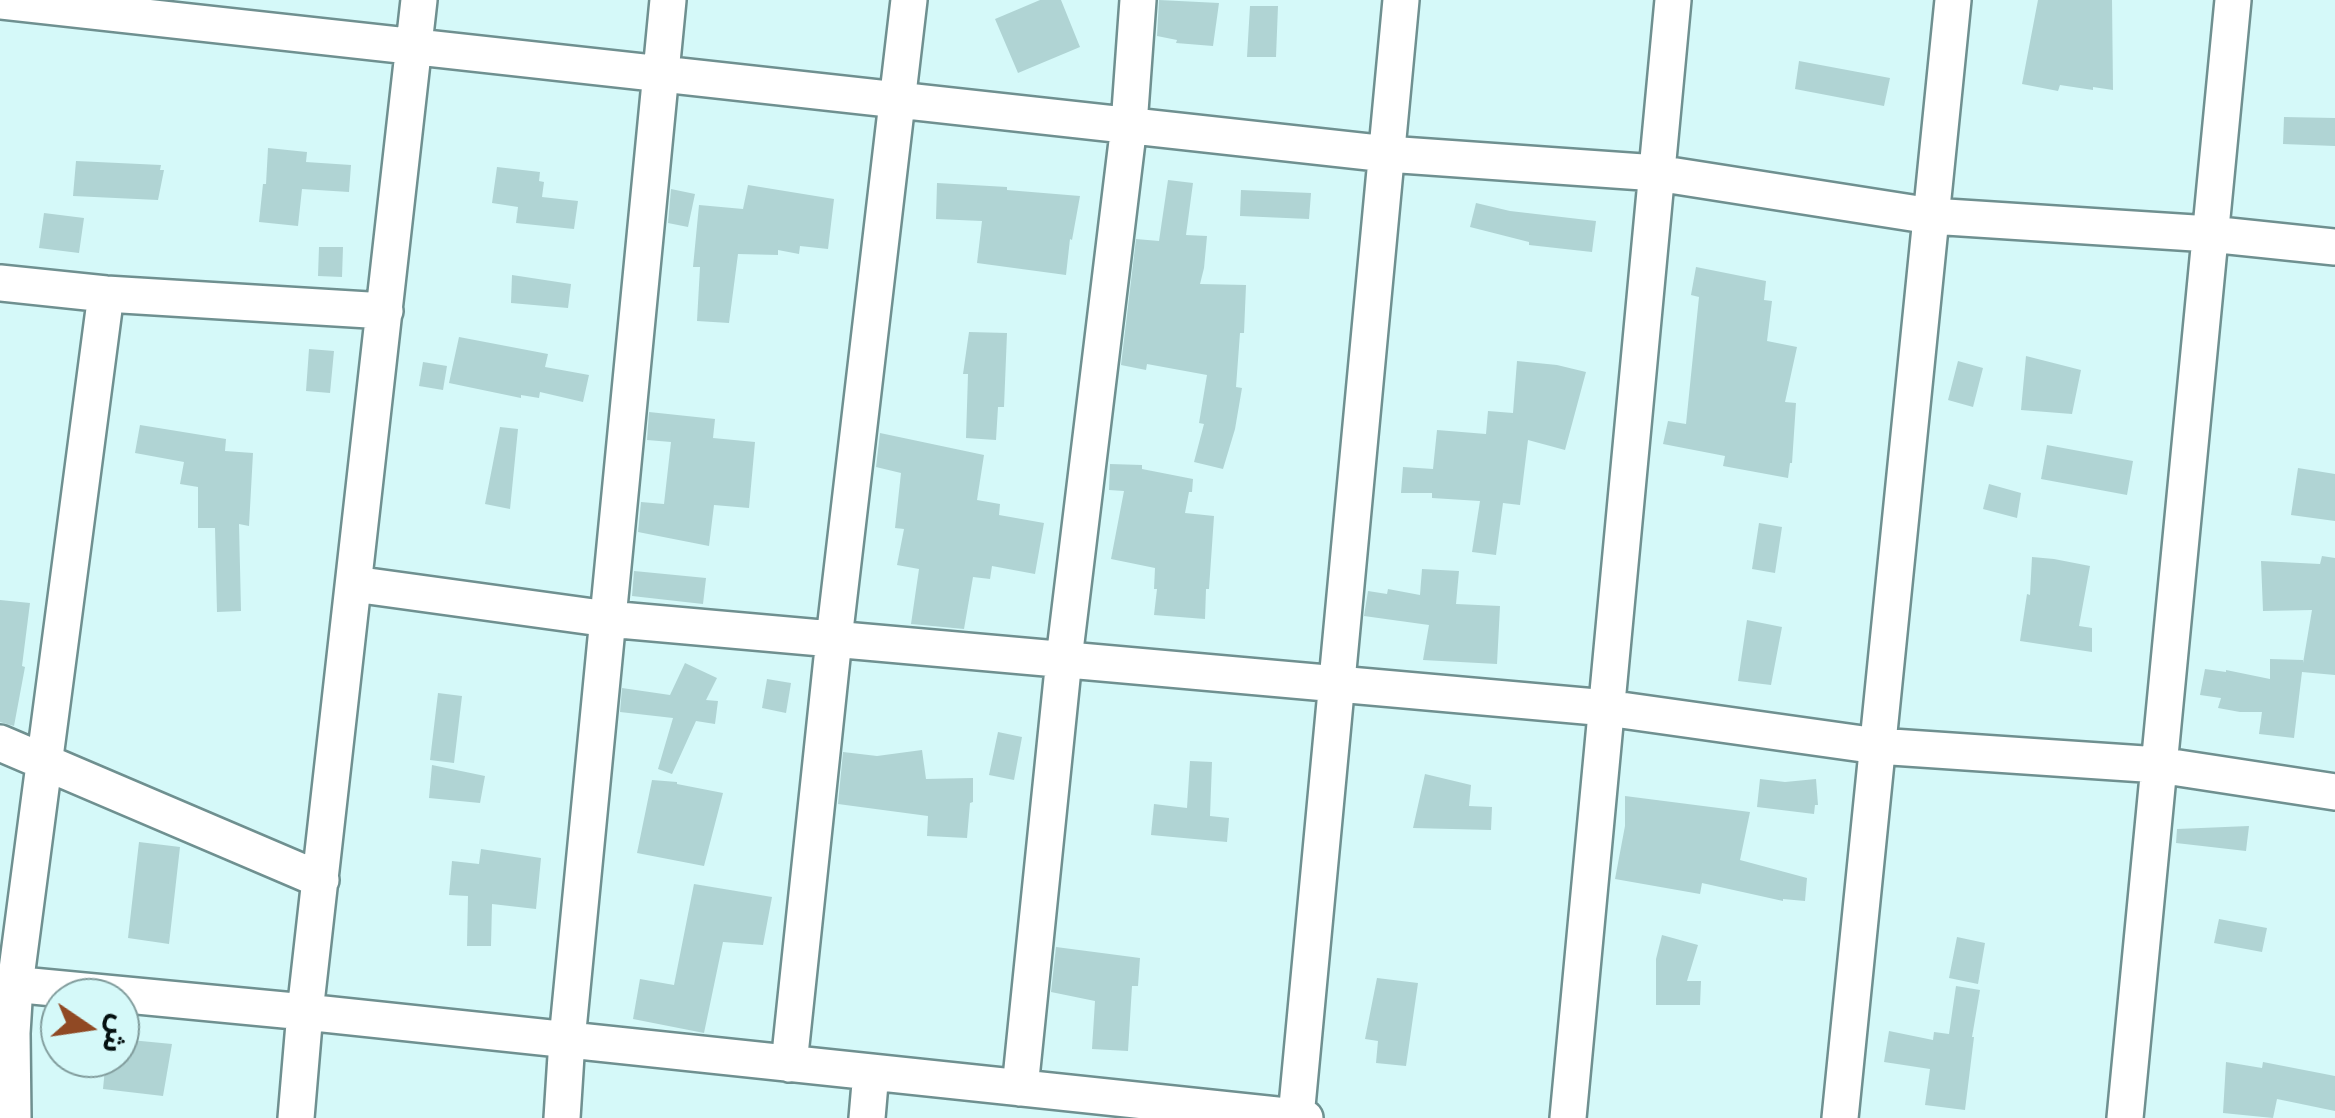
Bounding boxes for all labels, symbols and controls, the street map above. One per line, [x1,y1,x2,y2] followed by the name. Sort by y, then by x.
[40,978,140,1078] north arrow
[96,1012,138,1057] text: ش

